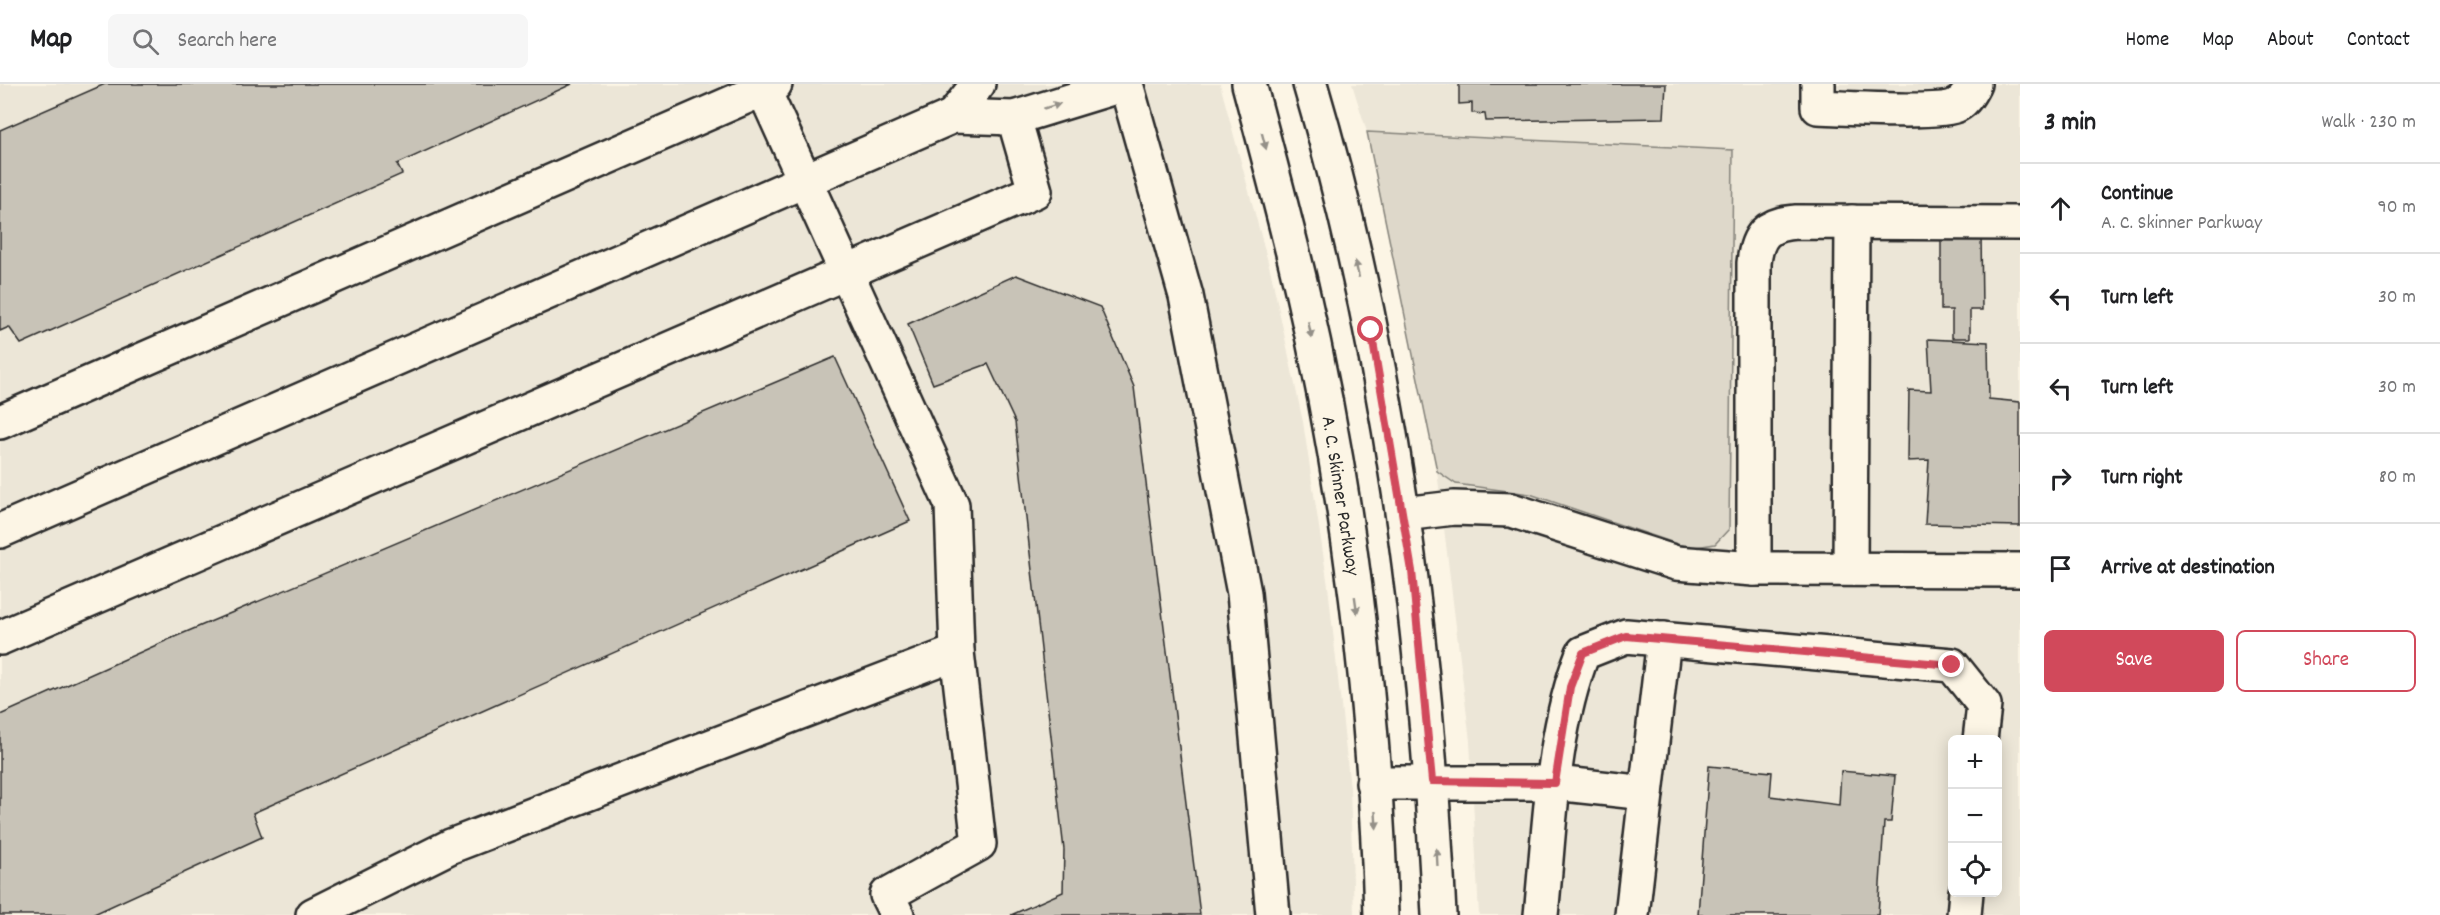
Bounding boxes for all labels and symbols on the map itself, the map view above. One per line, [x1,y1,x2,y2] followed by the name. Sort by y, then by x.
[1043,101,1061,111] one-way arrow
[1260,132,1269,150] one-way arrow
[1351,260,1361,278] one-way arrow
[1357,316,1383,342] route start
[1306,321,1315,340] one-way arrow
[1313,414,1366,579] street label: A. C. Skinner Parkway
[1351,596,1360,615] one-way arrow
[1938,651,1964,677] route end
[1371,811,1380,830] one-way arrow
[1432,847,1441,866] one-way arrow

